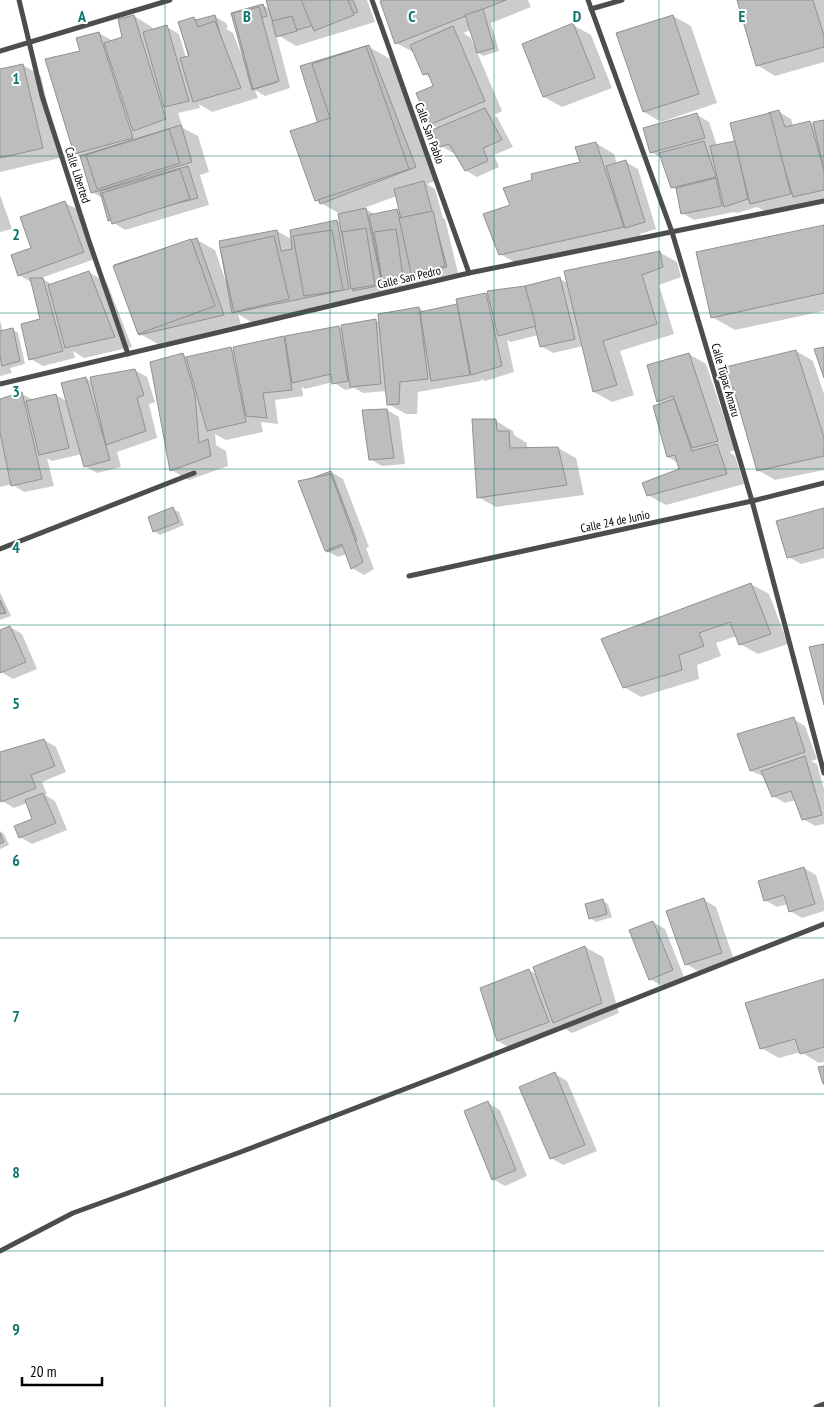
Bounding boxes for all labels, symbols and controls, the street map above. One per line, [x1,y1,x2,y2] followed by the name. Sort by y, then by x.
[77,6,87,26] text: A
[243,6,251,26] text: B
[408,6,416,26] text: C
[573,6,582,26] text: D
[739,6,746,26] text: E
[12,68,20,88] text: 1
[412,100,448,166] street label: Calle San Pablo
[62,145,94,205] street label: Calle Liberted
[12,224,20,244] text: 2
[376,262,442,292] street label: Calle San Pedro
[708,341,744,419] street label: Calle Túpac Amaru
[12,381,20,401] text: 3
[579,506,651,536] street label: Calle 24 de Junio
[12,537,20,557] text: 4
[12,693,20,713] text: 5
[12,850,20,870] text: 6
[12,1006,20,1026] text: 7
[12,1162,20,1182] text: 8
[12,1319,20,1339] text: 9
[22,1354,102,1386] scale bar
[30,1362,56,1381] text: 20 m

